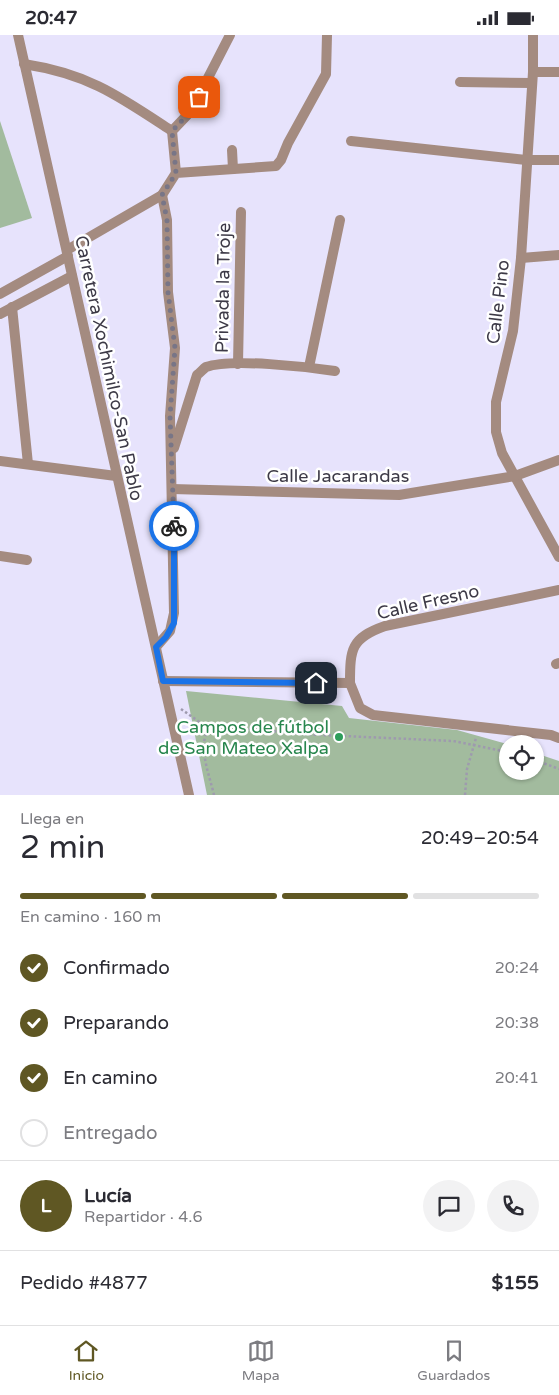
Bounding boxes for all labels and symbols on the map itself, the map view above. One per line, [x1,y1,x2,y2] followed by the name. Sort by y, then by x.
[178,76,220,118] pin
[211,223,235,353] street label: Privada la Troje
[70,233,148,503] street label: Carretera Xochimilco-San Pablo
[482,259,514,345] street label: Calle Pino
[267,465,409,487] street label: Calle Jacarandas
[149,501,199,551] courier
[375,580,481,624] street label: Calle Fresno
[295,662,337,704] pin
[158,716,329,759] place label: Campos de fútbol de San Mateo Xalpa
[333,731,345,743] marker: Campos de fútbol de San Mateo Xalpa

